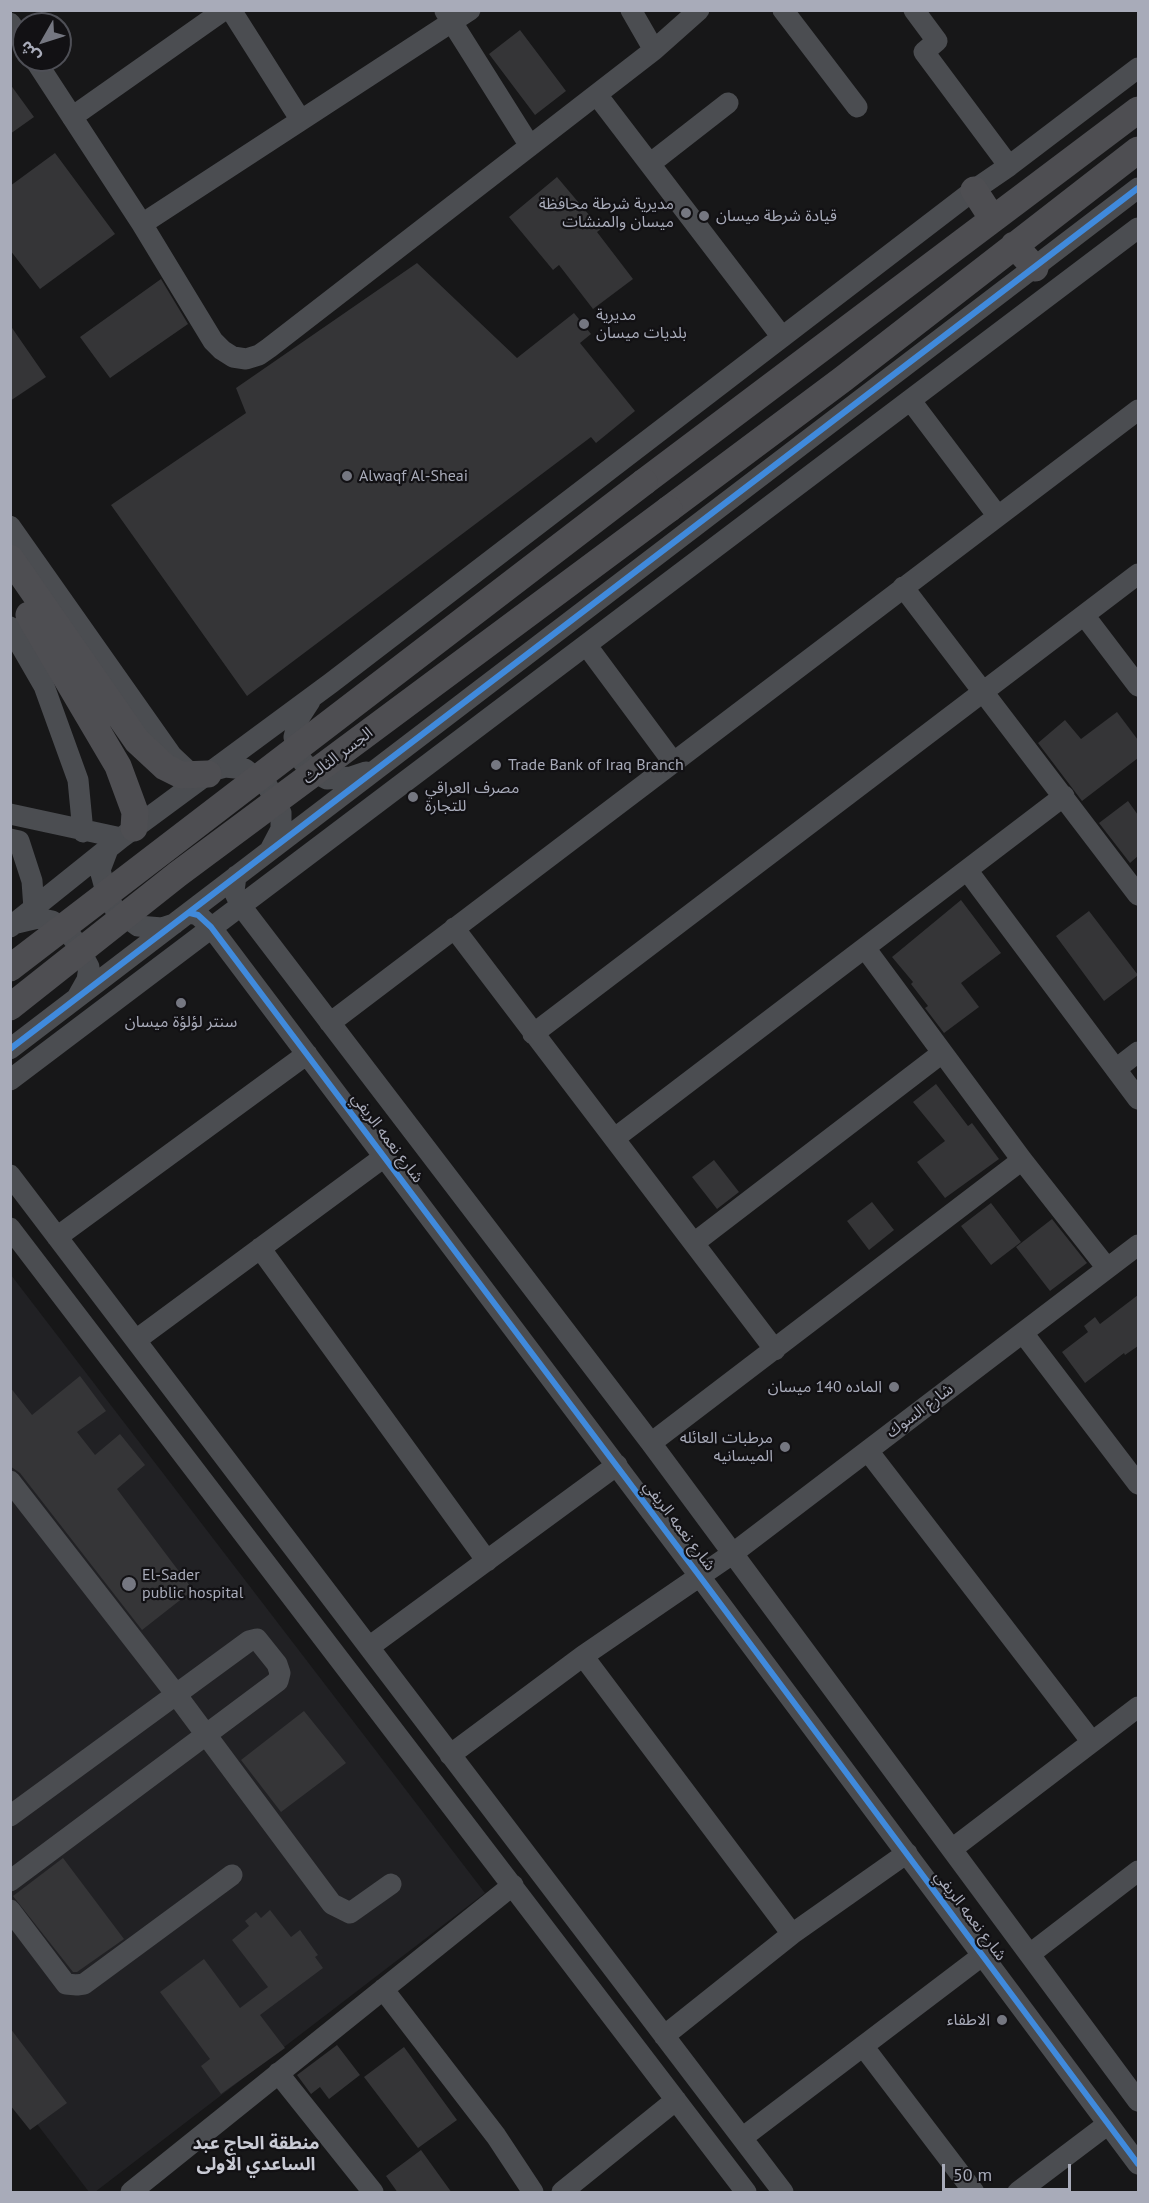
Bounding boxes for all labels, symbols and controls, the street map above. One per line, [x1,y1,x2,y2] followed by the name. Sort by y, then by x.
[12,12,72,72] north arrow
[15,37,44,67] text: ش
[539,194,674,232] place label: مديرية شرطة محافظة ميسان والمنشات
[679,206,693,220] marker: مديرية شرطة محافظة ميسان والمنشات
[716,206,837,226] place label: قيادة شرطة ميسان
[697,209,711,223] marker: قيادة شرطة ميسان
[596,305,687,343] place label: مديرية بلديات ميسان
[577,317,591,331] marker: مديرية بلديات ميسان
[359,466,468,486] place label: Alwaqf Al-Sheai
[340,469,354,483] marker: Alwaqf Al-Sheai
[299,723,377,789] street label: الجسر الثالث
[508,755,684,775] place label: Trade Bank of Iraq Branch
[489,758,503,772] marker: Trade Bank of Iraq Branch
[425,778,519,816] place label: مصرف العراقي للتجارة
[406,790,420,804] marker: مصرف العراقي للتجارة
[174,996,188,1010] marker: سنتر لؤلؤة ميسان
[125,1012,237,1032] place label: سنتر لؤلؤة ميسان
[347,1089,427,1187] street label: شارع نعمه الريفي
[768,1377,882,1397] place label: الماده 140 ميسان
[883,1380,957,1442] street label: شارع السوك
[887,1380,901,1394] marker: الماده 140 ميسان
[680,1428,773,1466] place label: مرطبات العائله الميسانيه
[778,1440,792,1454] marker: مرطبات العائله الميسانيه
[639,1477,719,1575] street label: شارع نعمه الريفي
[142,1565,243,1603] place label: El-Sader public hospital
[120,1575,138,1593] marker: El-Sader public hospital
[930,1867,1010,1965] street label: شارع نعمه الريفي
[947,2010,990,2030] place label: الاطفاء
[995,2013,1009,2027] marker: الاطفاء
[192,2133,320,2176] district label: منطقة الحاج عبد الساعدي الاولى
[945,2152,1074,2190] scale bar
[953,2163,992,2186] text: 50 m

